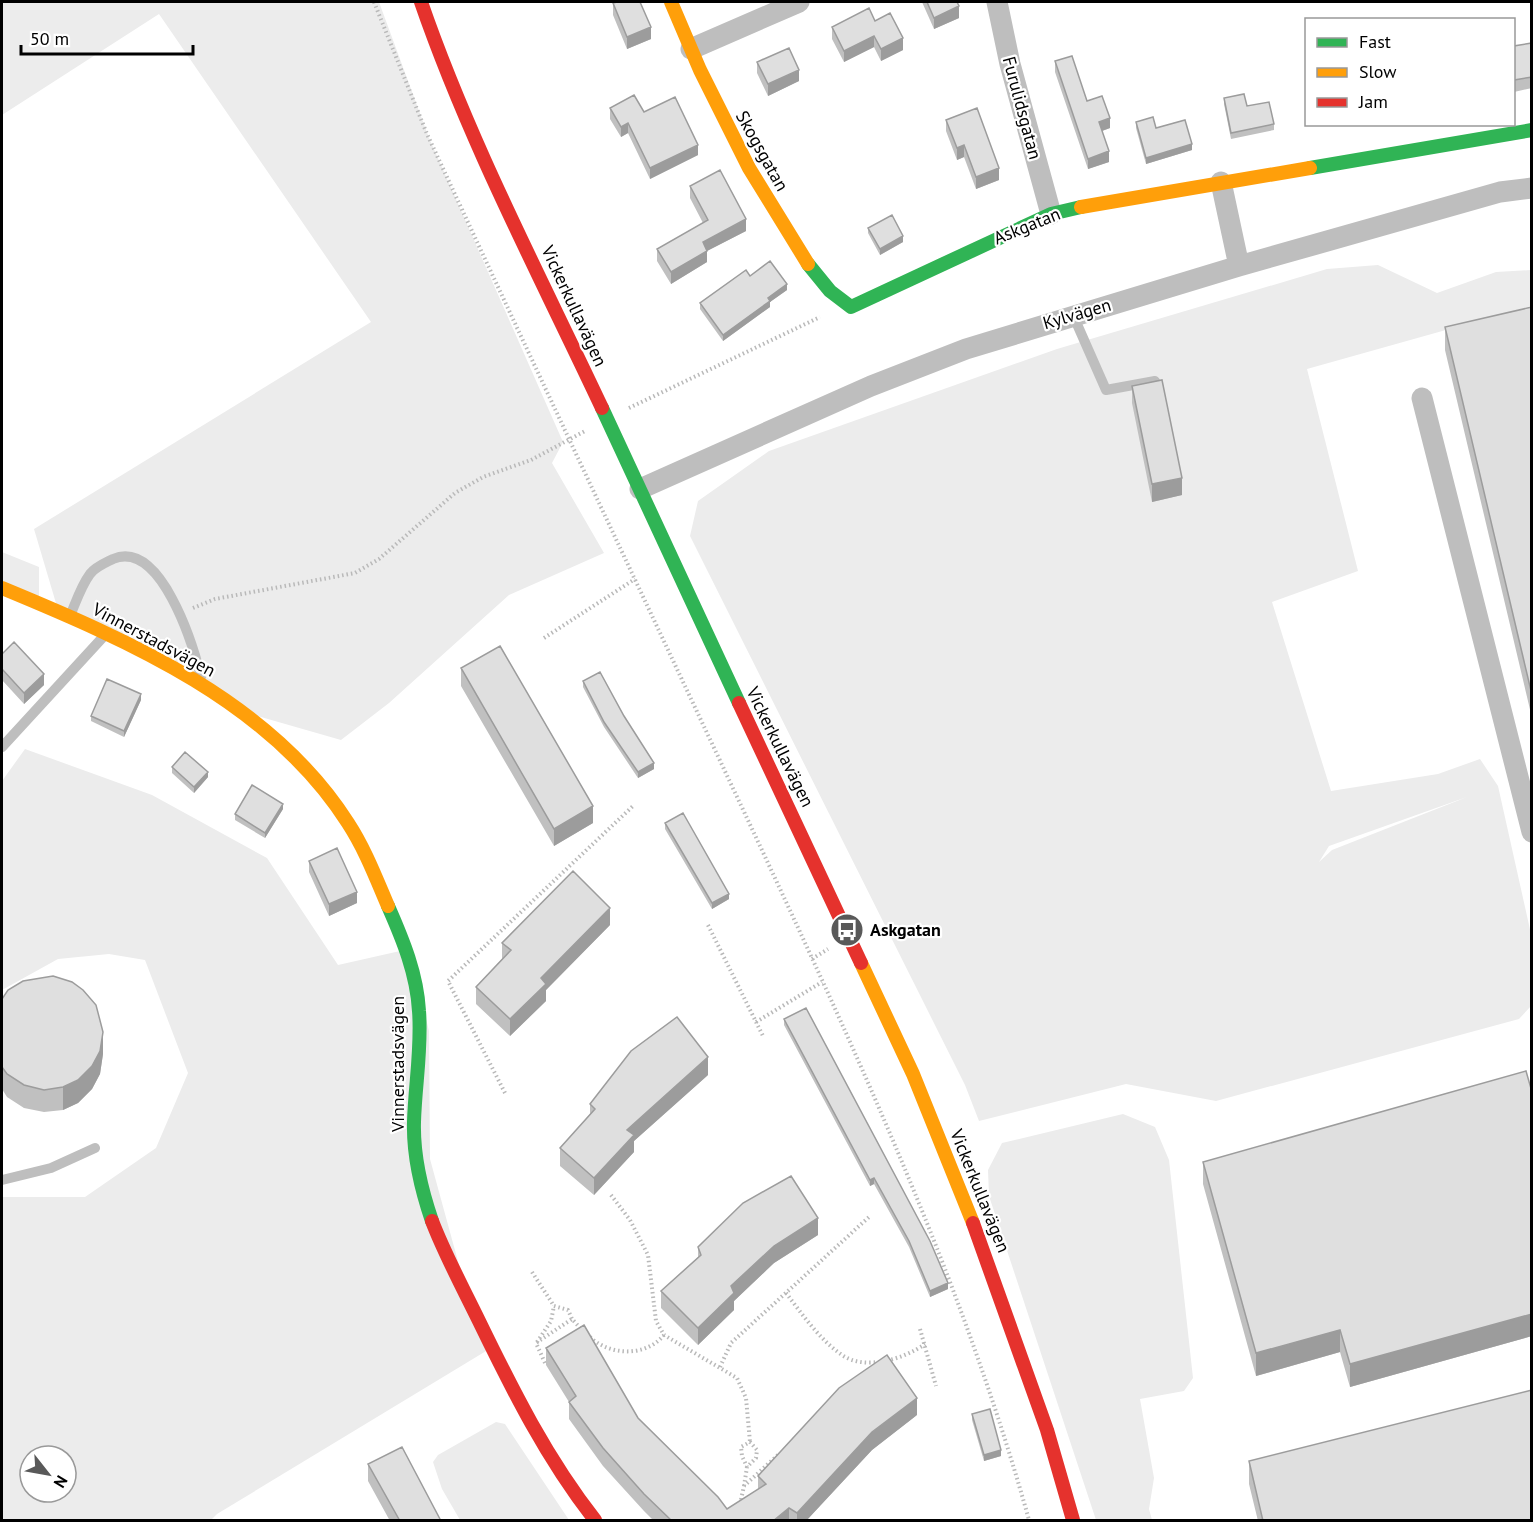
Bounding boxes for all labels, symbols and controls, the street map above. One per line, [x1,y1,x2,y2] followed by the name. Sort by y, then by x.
[21,18,194,56] scale bar
[1305,18,1515,126] legend
[30,27,69,50] text: 50 m
[1359,30,1391,53] text: Fast
[998,54,1047,162] street label: Furulidsgatan
[1359,60,1397,83] text: Slow
[1358,90,1388,113] text: Jam
[731,107,794,195] street label: Skogsgatan
[990,202,1064,249] street label: Askgatan
[536,241,613,370] street label: Vickerkullavägen
[1040,293,1114,334] street label: Kylvägen
[88,597,220,682] street label: Vinnerstadsvägen
[741,682,819,811] street label: Vickerkullavägen
[829,912,865,948] bus stop icon: Askgatan
[870,918,941,941] place label: Askgatan
[386,996,409,1133] street label: Vinnerstadsvägen
[945,1125,1016,1256] street label: Vickerkullavägen
[18,1444,78,1504] north arrow
[50,1472,72,1491] text: N

